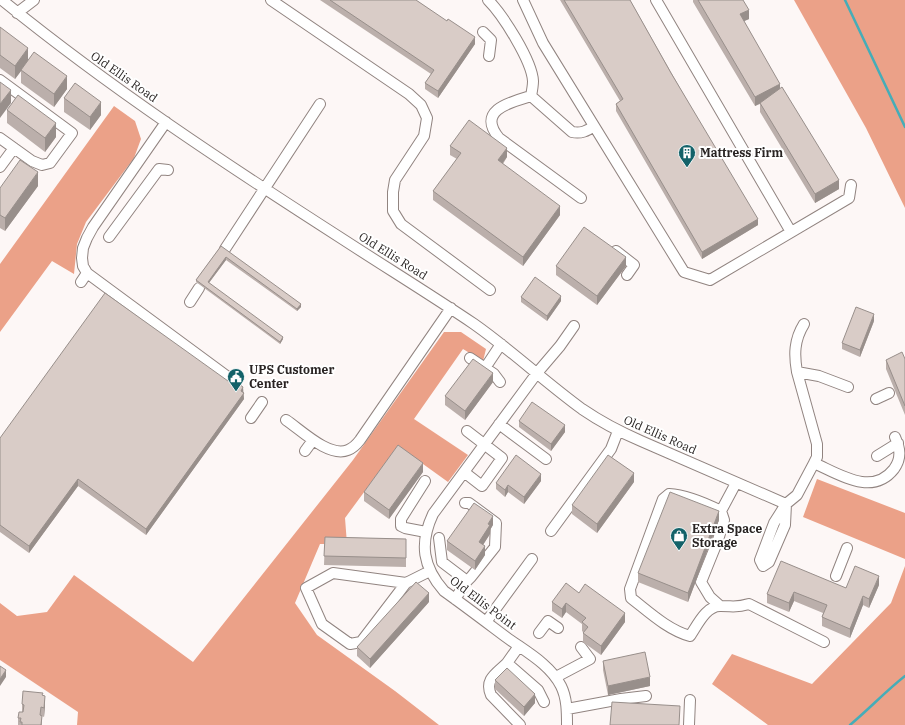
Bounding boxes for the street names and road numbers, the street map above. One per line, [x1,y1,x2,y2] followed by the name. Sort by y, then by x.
[88,48,161,105] street label: Old Ellis Road
[356,228,430,283] street label: Old Ellis Road
[621,412,699,457] street label: Old Ellis Road
[447,573,519,632] street label: Old Ellis Point

